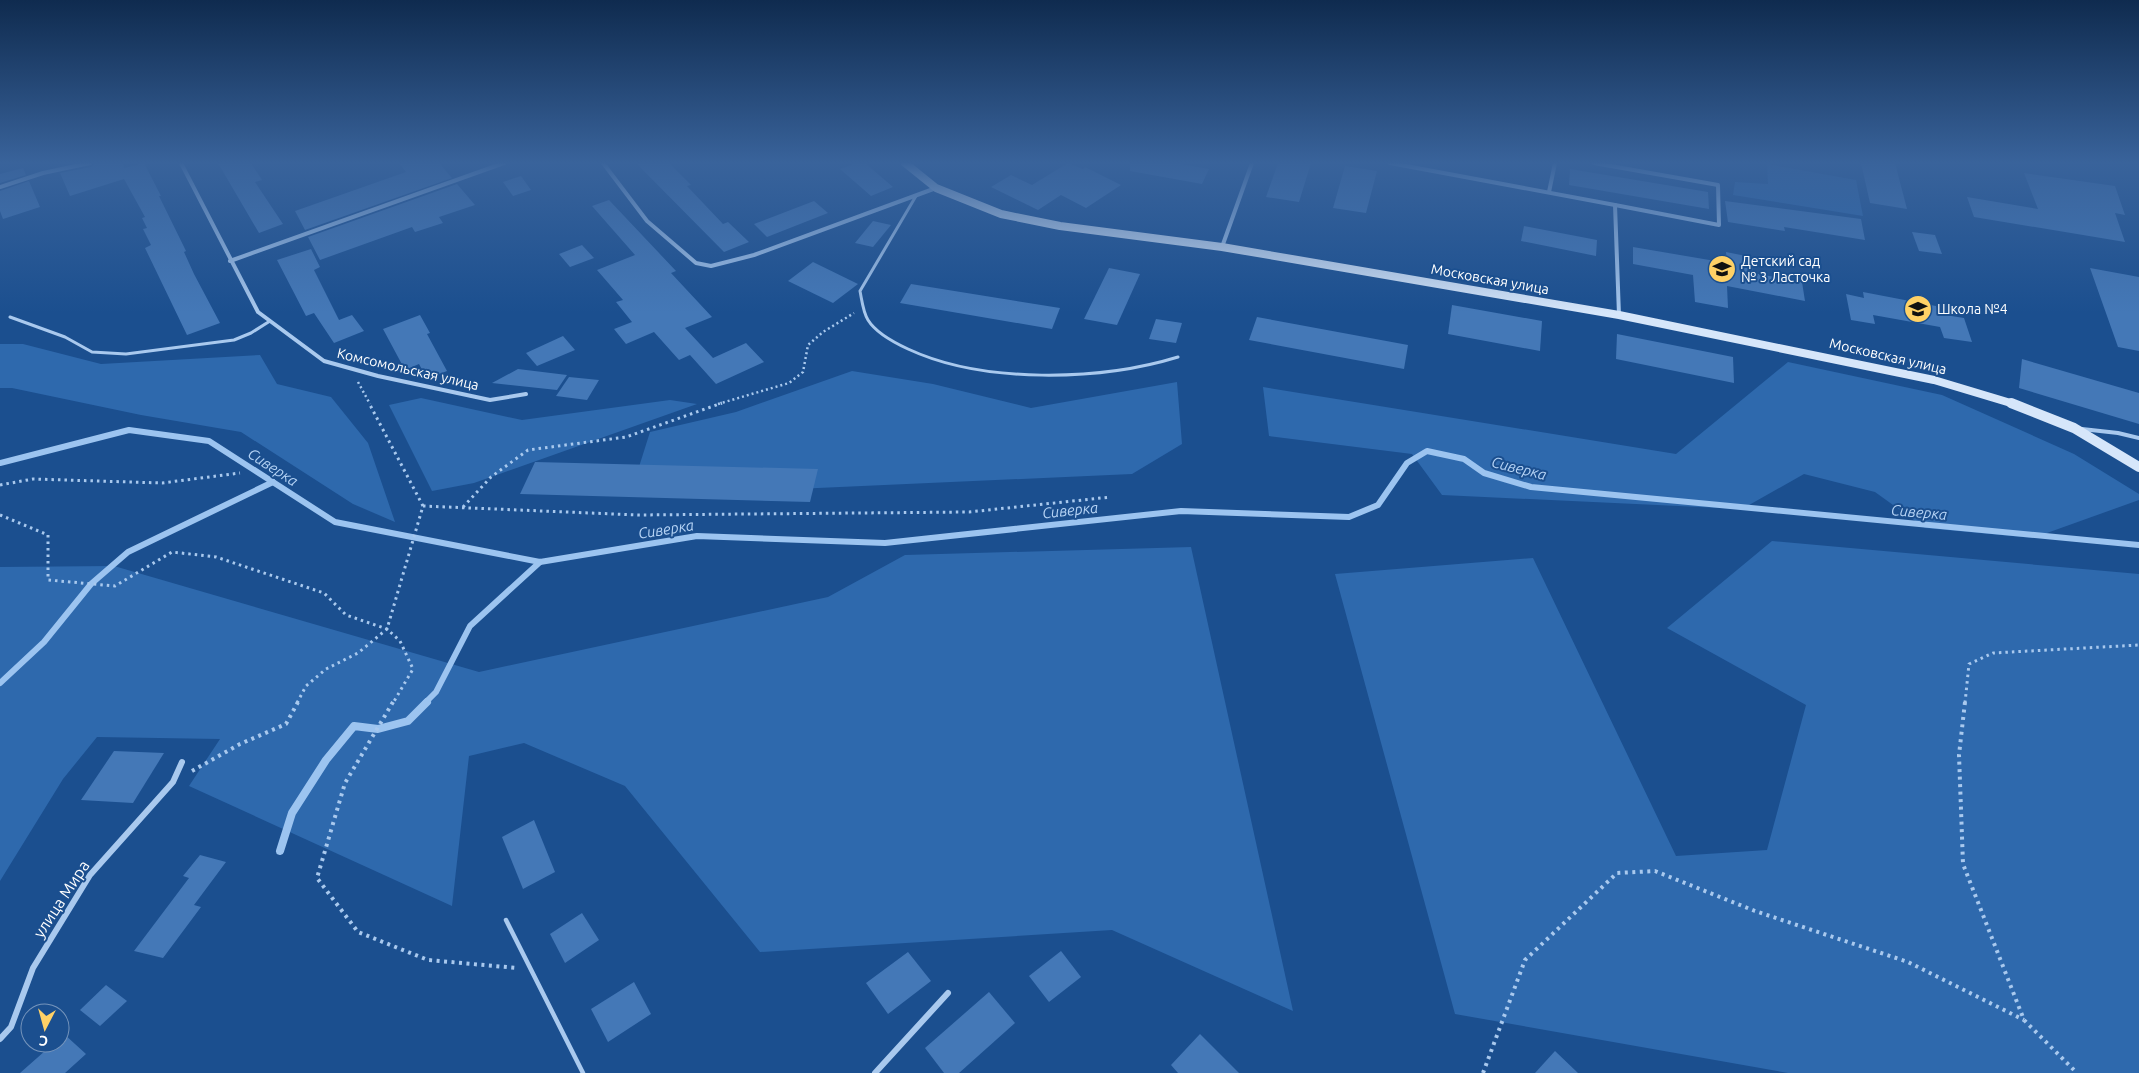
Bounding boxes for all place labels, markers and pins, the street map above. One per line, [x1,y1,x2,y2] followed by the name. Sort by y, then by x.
[1741,253,1830,285] place label: Детский сад № 3 Ласточка
[1707,254,1737,284] school or university icon: Детский сад № 3 Ласточка
[1903,294,1933,324] school or university icon: Школа №4
[1937,301,2008,317] place label: Школа №4

